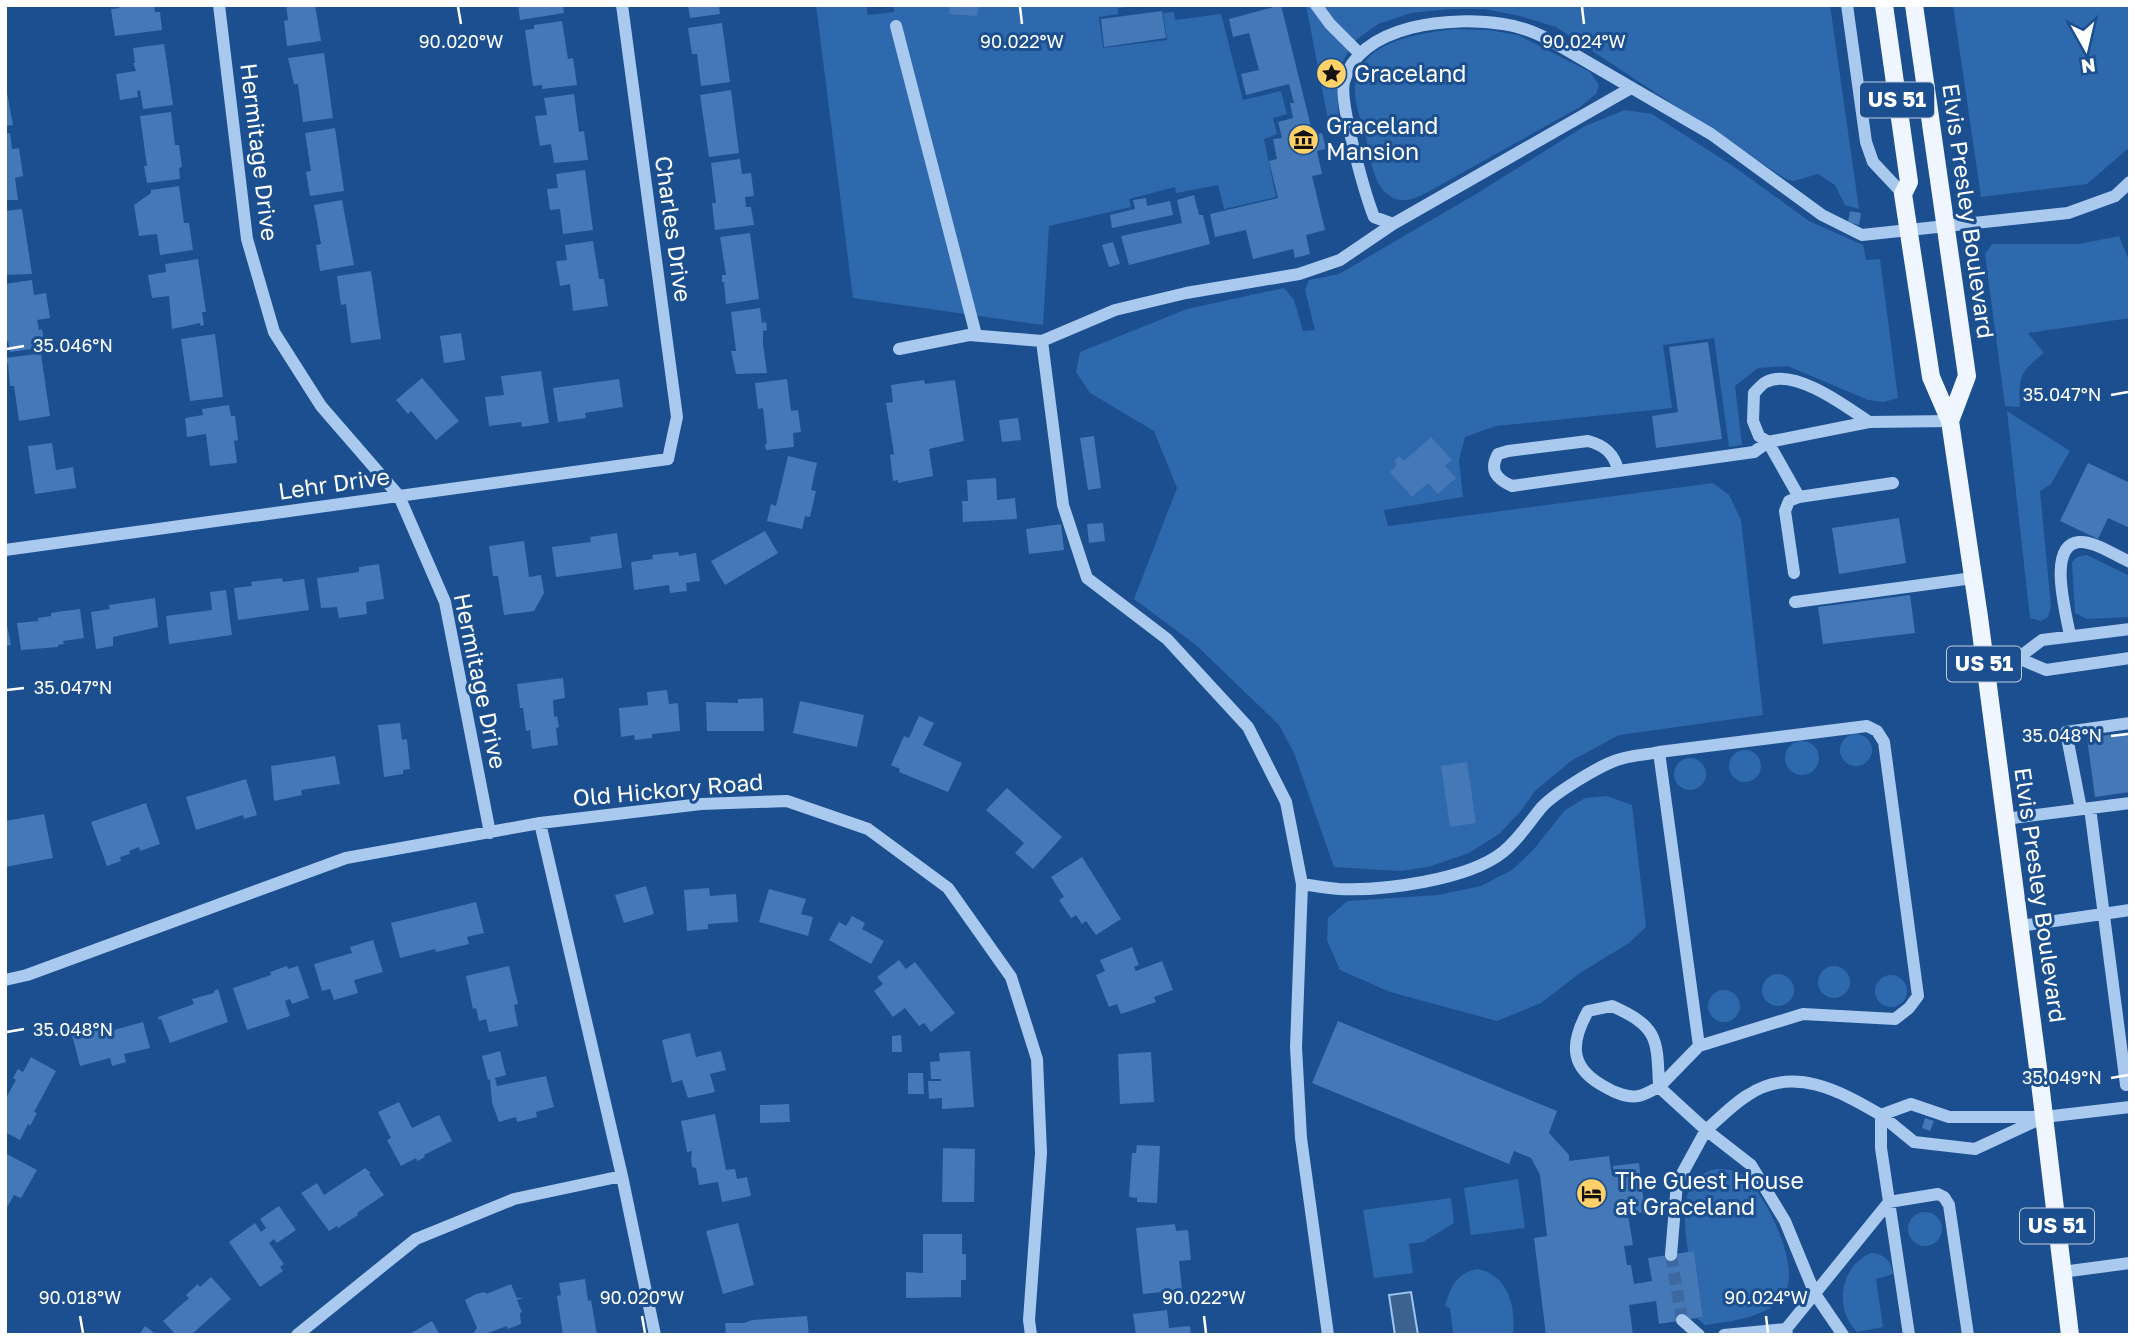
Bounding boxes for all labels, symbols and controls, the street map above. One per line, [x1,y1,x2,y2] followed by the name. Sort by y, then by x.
[2051,14,2121,84] north arrow
[419,30,503,52] text: 90.020°W
[980,30,1064,52] text: 90.022°W
[1542,30,1626,52] text: 90.024°W
[2080,54,2097,79] text: N
[1314,57,1348,91] place icon: Graceland
[1354,59,1466,87] place label: Graceland
[235,61,285,242] street label: Hermitage Drive
[1860,82,1934,118] road number: US 51
[1937,82,2001,340] street label: Elvis Presley Boulevard
[1326,111,1438,165] place label: Graceland Mansion
[1286,122,1320,156] museum icon: Graceland Mansion
[650,154,698,304] street label: Charles Drive
[33,334,113,356] text: 35.046°N
[2023,383,2101,405] text: 35.047°N
[276,461,391,505] street label: Lehr Drive
[449,590,513,771] street label: Hermitage Drive
[1947,646,2021,682] road number: US 51
[34,676,112,698] text: 35.047°N
[2022,724,2102,746] text: 35.048°N
[2009,766,2073,1024] street label: Elvis Presley Boulevard
[571,767,764,811] street label: Old Hickory Road
[33,1018,113,1040] text: 35.048°N
[2022,1066,2102,1088] text: 35.049°N
[1615,1166,1804,1220] place label: The Guest House at Graceland
[1575,1177,1609,1211] hotel icon: The Guest House at Graceland
[2020,1208,2094,1244] road number: US 51
[39,1286,121,1308] text: 90.018°W
[600,1286,684,1308] text: 90.020°W
[1162,1286,1246,1308] text: 90.022°W
[1724,1286,1808,1308] text: 90.024°W

